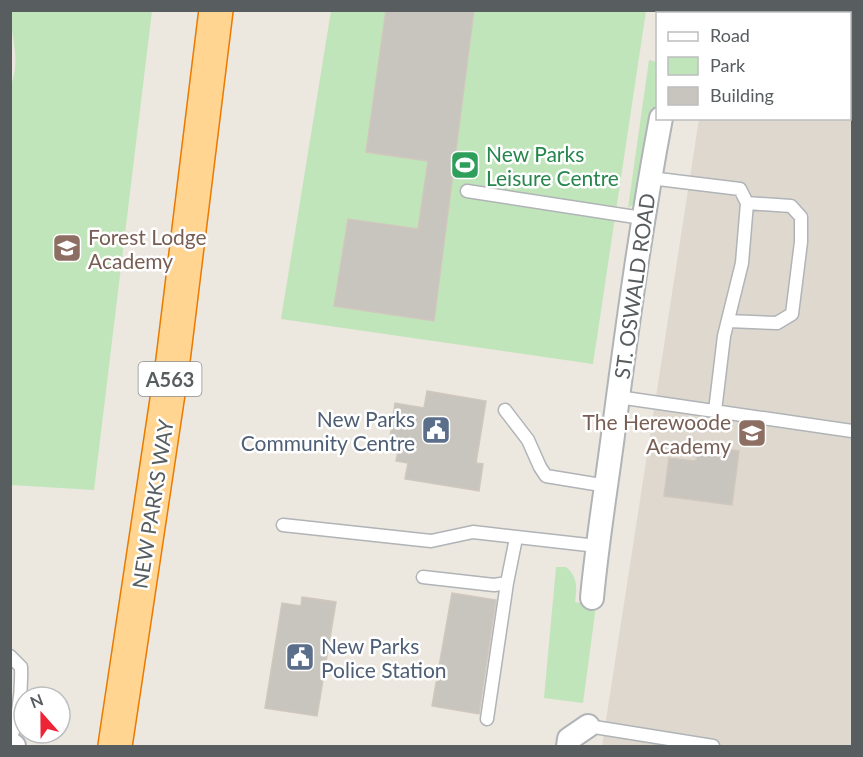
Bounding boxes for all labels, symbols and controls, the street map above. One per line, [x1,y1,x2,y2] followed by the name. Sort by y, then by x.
[656,12,851,120] legend
[710,24,750,46] text: Road
[710,54,746,76] text: Park
[710,84,774,106] text: Building
[486,141,619,190] place label: New Parks Leisure Centre
[449,149,481,181] sports icon: New Parks Leisure Centre
[609,191,659,381] street label: ST. OSWALD ROAD
[88,224,207,273] place label: Forest Lodge Academy
[51,232,83,264] school or university icon: Forest Lodge Academy
[138,362,201,396] road number: A563
[241,406,415,455] place label: New Parks Community Centre
[583,409,731,458] place label: The Herewoode Academy
[420,414,452,446] public building icon: New Parks Community Centre
[126,417,178,590] street label: NEW PARKS WAY
[736,417,768,449] school or university icon: The Herewoode Academy
[321,633,447,682] place label: New Parks Police Station
[284,641,316,673] public building icon: New Parks Police Station
[12,685,72,745] north arrow
[27,689,46,712] text: N

